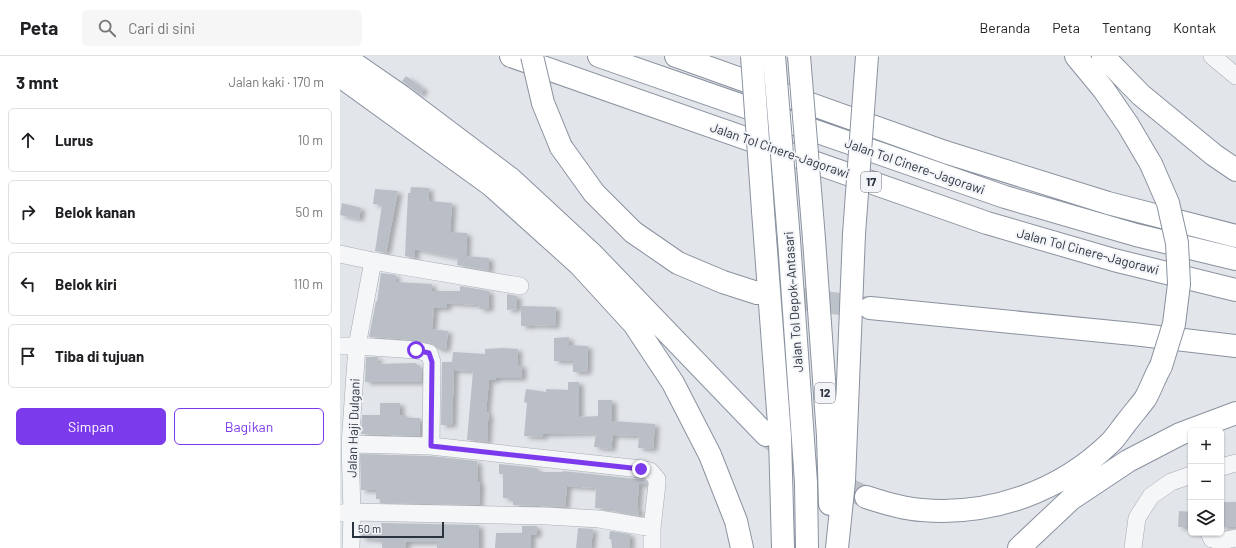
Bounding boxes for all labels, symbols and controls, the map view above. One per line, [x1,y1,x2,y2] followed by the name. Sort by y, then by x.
[82,10,362,46] search box
[20,16,58,39] text: Peta
[96,17,118,39] icon: search
[128,19,195,37] text: Cari di sini
[980,19,1030,36] text: Beranda
[1052,19,1080,36] text: Peta
[1102,19,1151,36] text: Tentang
[1173,19,1216,36] text: Kontak
[16,72,59,92] text: 3 mnt
[228,74,324,90] text: Jalan kaki · 170 m
[708,119,852,181] street label: Jalan Tol Cinere-Jagorawi
[17,129,39,151] icon: ahead
[55,131,93,149] text: Lurus
[298,132,323,148] text: 10 m
[843,134,987,198] street label: Jalan Tol Cinere–Jagorawi
[861,172,881,192] road number: 17
[17,201,39,223] icon: right
[55,203,135,221] text: Belok kanan
[296,204,323,220] text: 50 m
[1015,224,1161,278] street label: Jalan Tol Cinere-Jagorawi
[780,231,806,373] street label: Jalan Tol Depok–Antasari
[17,273,39,295] icon: left
[55,275,117,293] text: Belok kiri
[293,276,323,292] text: 110 m
[407,341,425,359] route start
[17,345,39,367] icon: arrive
[55,347,144,365] text: Tiba di tujuan
[343,378,363,478] street label: Jalan Haji Dulgani
[815,383,835,403] road number: 12
[16,408,166,445] button: Simpan
[174,408,324,445] button: Bagikan
[1188,428,1224,536] map controls
[1188,428,1224,464] button: +
[632,460,650,478] route end
[1188,464,1224,500] button: −
[1188,500,1224,536] button: layers
[352,520,444,539] scale bar
[358,522,381,535] text: 50 m

